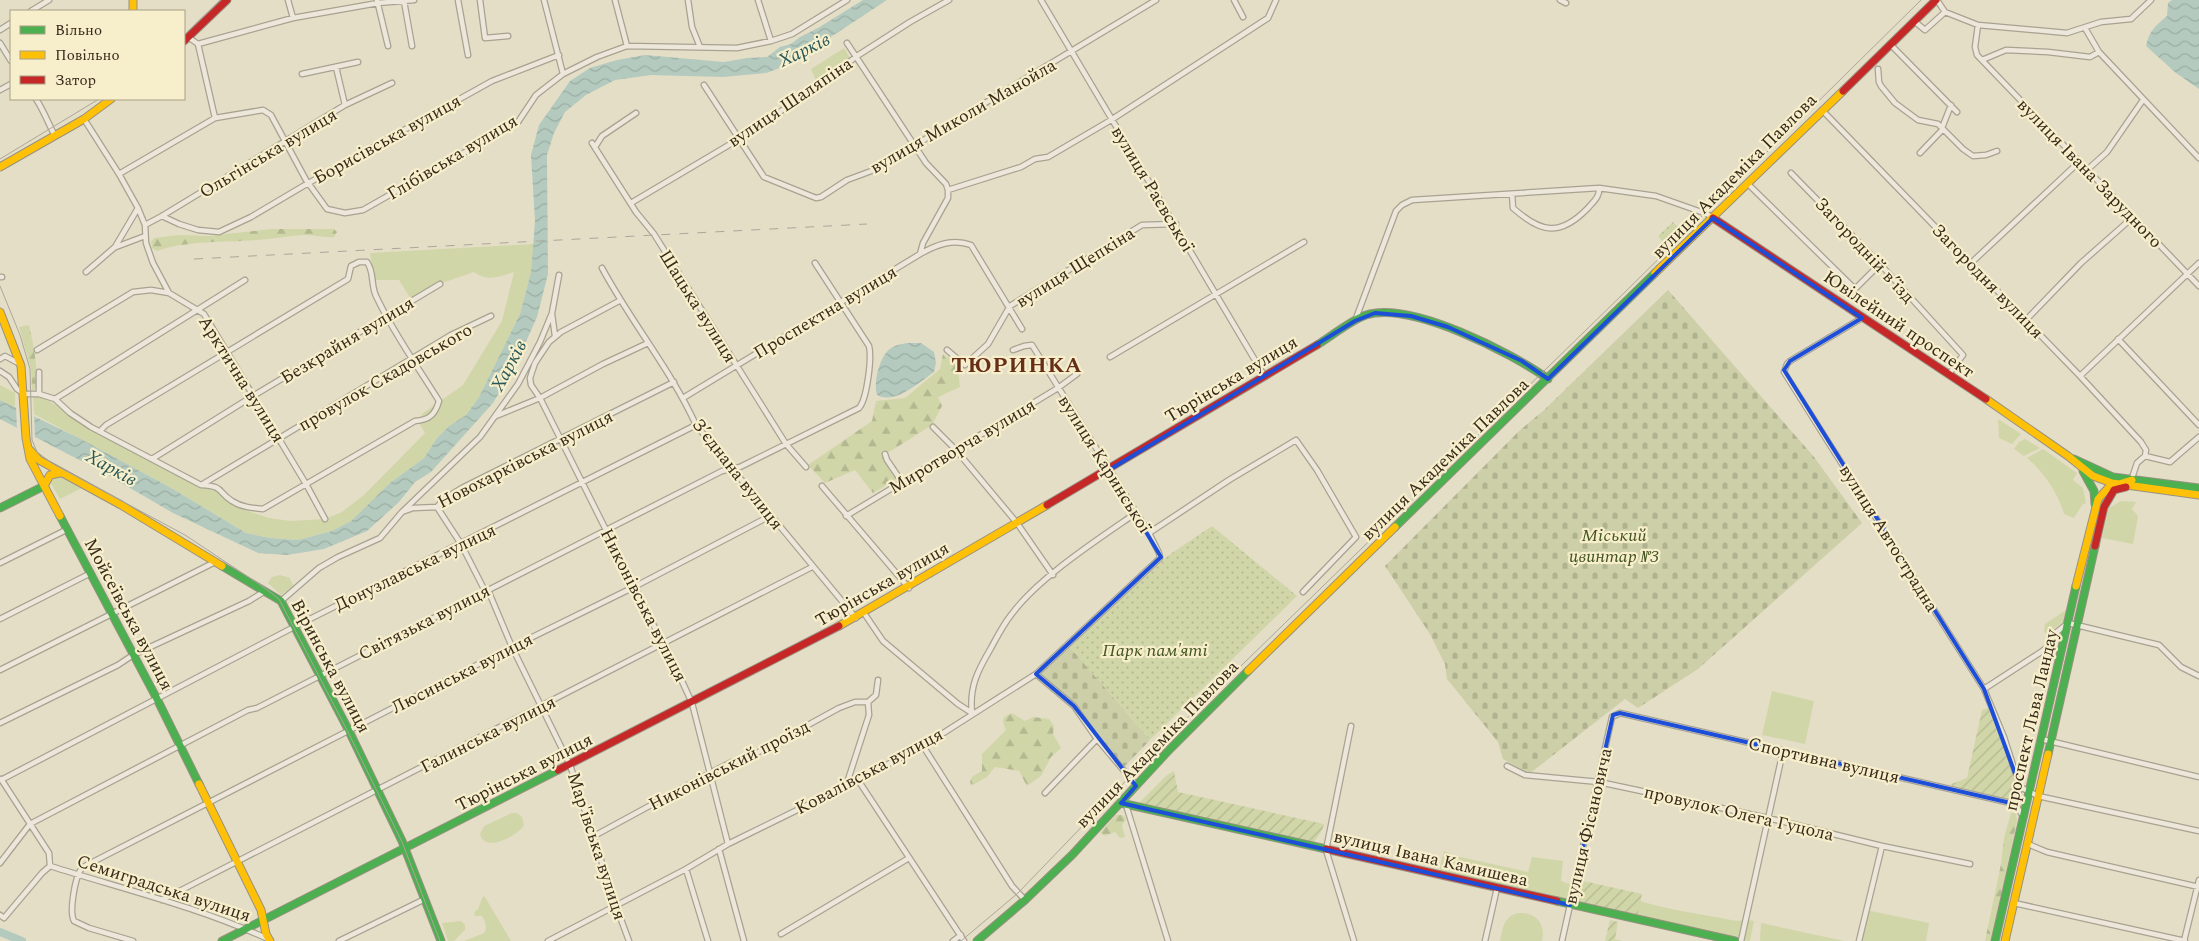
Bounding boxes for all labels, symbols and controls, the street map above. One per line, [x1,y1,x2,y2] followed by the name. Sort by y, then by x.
[10,10,185,100] legend
[55,19,102,42] text: Вільно
[773,25,836,76] water label: Харків
[55,44,120,67] text: Повільно
[722,50,858,154] street label: вулиця Шаляпіна
[865,52,1062,181] street label: вулиця Миколи Манойла
[55,69,96,92] text: Затор
[1645,87,1823,265] street label: вулиця Академіка Павлова
[308,88,466,191] street label: Борисівська вулиця
[2011,92,2169,255] street label: вулиця Івана Зарудного
[194,102,342,205] street label: Ольгінська вулиця
[382,108,523,207] street label: Глібівська вулиця
[1104,121,1201,258] street label: вулиця Раєвської
[1808,191,1921,309] street label: Загородній вʼїзд
[1925,218,2050,345] street label: Загородня вулиця
[1010,220,1140,315] street label: вулиця Щепкіна
[652,244,743,368] street label: Шацька вулиця
[748,259,902,366] street label: Проспектна вулиця
[1818,264,1980,385] street label: Ювілейний проспект
[275,290,419,391] street label: Безкрайня вулиця
[192,310,292,448] street label: Арктична вулиця
[293,316,477,438] street label: провулок Скадовського
[1160,329,1303,430] street label: Тюрінська вулиця
[483,335,535,398] water label: Харків
[951,349,1083,382] district label: ТЮРИНКА
[1355,372,1536,547] street label: вулиця Академіка Павлова
[1051,390,1158,539] street label: вулиця Каринської
[884,392,1041,501] street label: Миротворча вулиця
[433,403,618,516] street label: Новохарківська вулиця
[685,413,790,536] street label: З’єднана вулиця
[79,442,142,494] water label: Харків
[1832,459,1945,618] street label: вулиця Автострадна
[330,517,501,618] street label: Донузлавська вулиця
[1569,522,1659,570] park label: Міський цвинтар №3
[593,524,694,687] street label: Никонівська вулиця
[77,533,180,695] street label: Мойсеївська вулиця
[810,535,954,634] street label: Тюрінська вулиця
[354,578,495,667] street label: Світязька вулиця
[284,594,377,738] street label: Віринська вулиця
[1997,625,2066,814] street label: проспект Льва Ландау
[387,626,538,721] street label: Люсинська вулиця
[1102,637,1208,664] park label: Парк пам'яті
[1070,654,1245,834] street label: вулиця Академіка Павлова
[416,689,561,780] street label: Галинська вулиця
[644,713,815,818] street label: Никонівський проїзд
[790,721,948,822] street label: Ковалівська вулиця
[451,726,598,819] street label: Тюрінська вулиця
[1746,730,1902,791] street label: Спортивна вулиця
[1557,745,1620,907] street label: вулиця Фісановича
[560,769,633,924] street label: Мар'ївська вулиця
[1641,778,1837,849] street label: провулок Олега Гуцола
[1331,823,1531,894] street label: вулиця Івана Камишева
[73,848,254,929] street label: Семиградська вулиця

